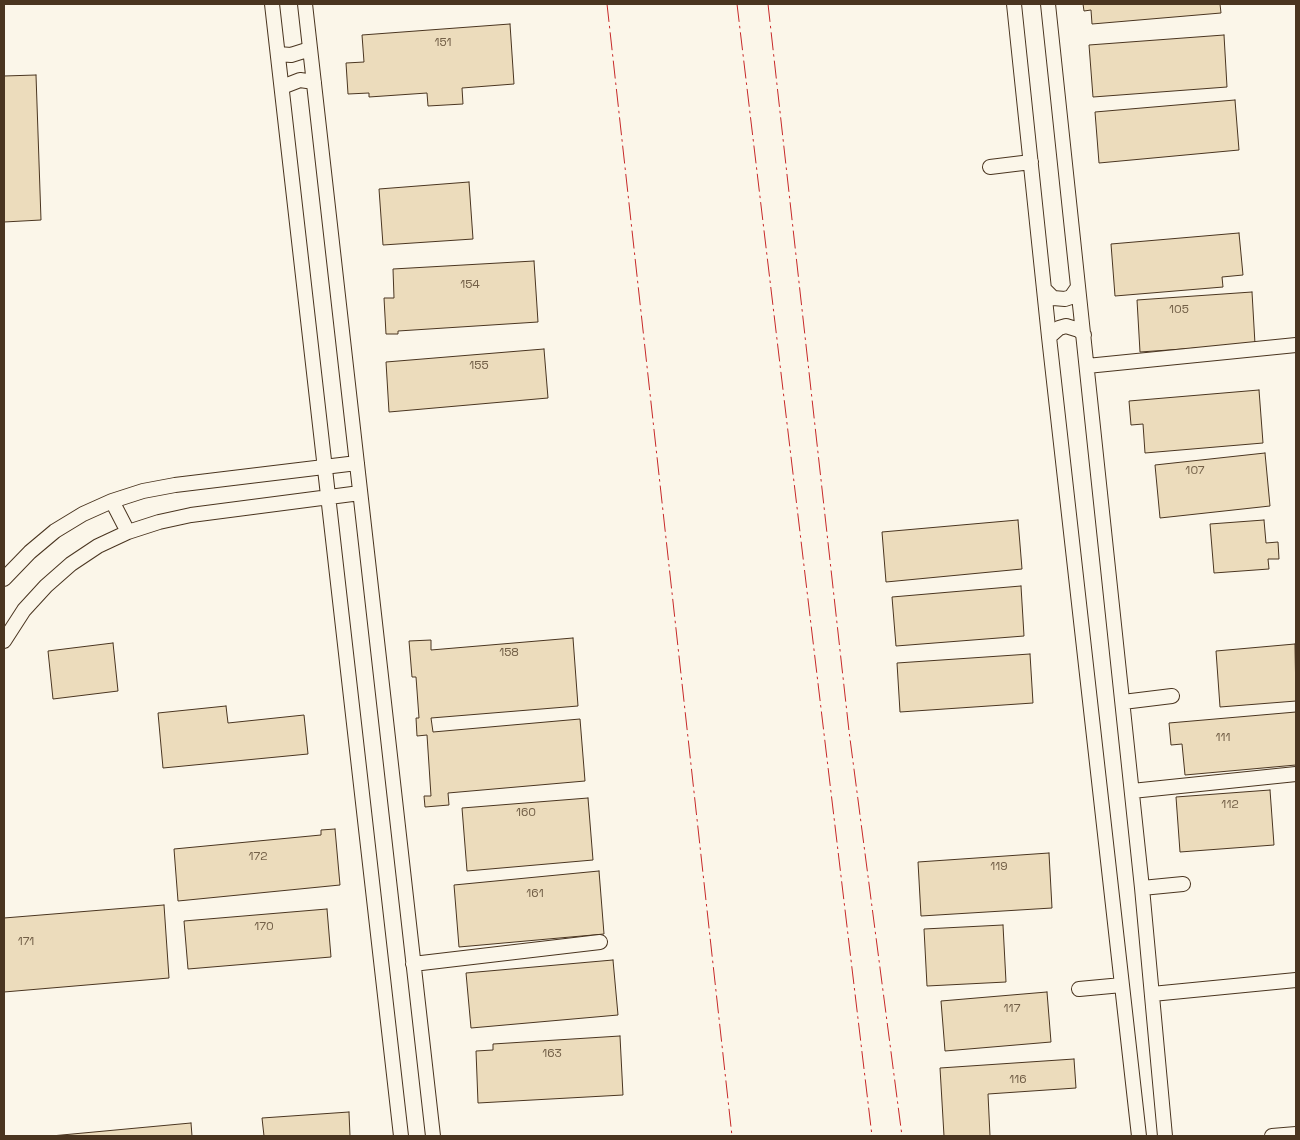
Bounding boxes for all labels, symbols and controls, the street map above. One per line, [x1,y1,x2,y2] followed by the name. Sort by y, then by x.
[434,36,452,50] house number: 151
[460,278,480,292] house number: 154
[1169,303,1189,317] house number: 105
[469,359,489,373] house number: 155
[1185,464,1205,478] house number: 107
[499,646,519,660] house number: 158
[1215,731,1231,745] house number: 111
[1221,798,1239,812] house number: 112
[516,806,536,820] house number: 160
[249,850,267,864] house number: 172
[990,860,1008,874] house number: 119
[526,887,544,901] house number: 161
[254,920,274,934] house number: 170
[18,935,34,949] house number: 171
[1004,1002,1020,1016] house number: 117
[542,1047,562,1061] house number: 163
[1009,1073,1027,1087] house number: 116

